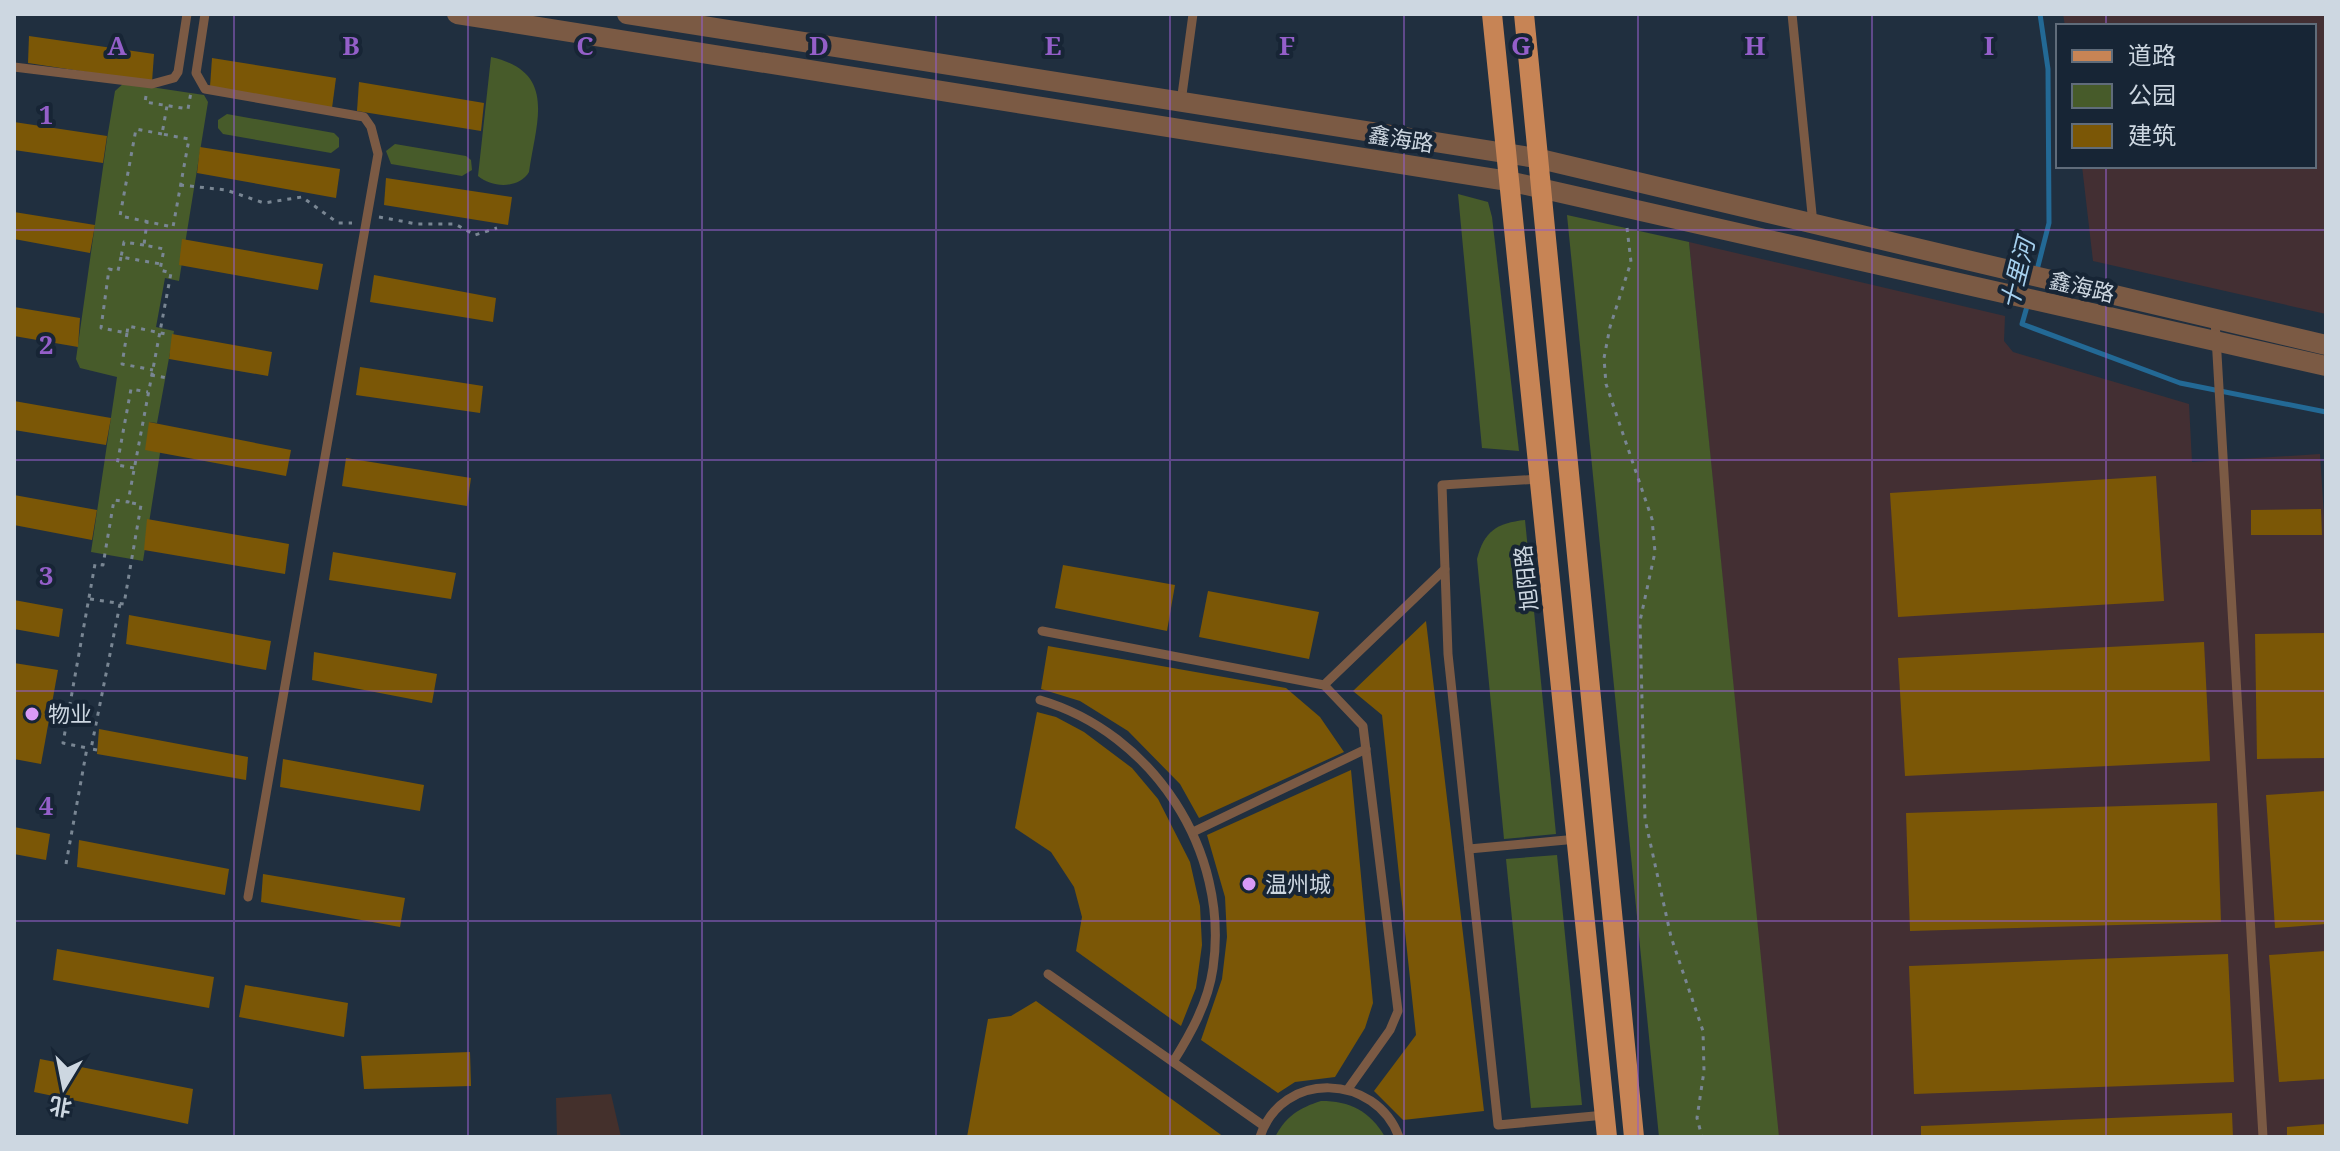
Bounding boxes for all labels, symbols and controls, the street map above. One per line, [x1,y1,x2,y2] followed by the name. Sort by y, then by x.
[2056,24,2316,168] legend
[107,27,127,63] text: A
[342,27,360,63] text: B
[576,27,594,63] text: C
[809,27,829,63] text: D
[1045,27,1062,63] text: E
[1279,27,1295,63] text: F
[1511,27,1531,63] text: G
[1744,27,1766,63] text: H
[1984,27,1994,63] text: I
[2128,38,2176,71] text: 道路
[2128,78,2176,111] text: 公园
[39,96,53,132] text: 1
[1366,118,1436,158] street label: 鑫海路
[2128,118,2176,151] text: 建筑
[1992,231,2042,313] water label: 十里河
[2047,264,2118,308] street label: 鑫海路
[39,326,53,362] text: 2
[1507,544,1543,612] street label: 旭阳路
[39,557,53,593] text: 3
[48,698,92,728] place label: 物业
[23,705,41,723] marker: 物业
[39,787,54,823] text: 4
[1265,868,1331,898] place label: 温州城
[1240,875,1258,893] marker: 温州城
[24,1047,104,1127] north arrow
[47,1091,74,1124] text: 北

